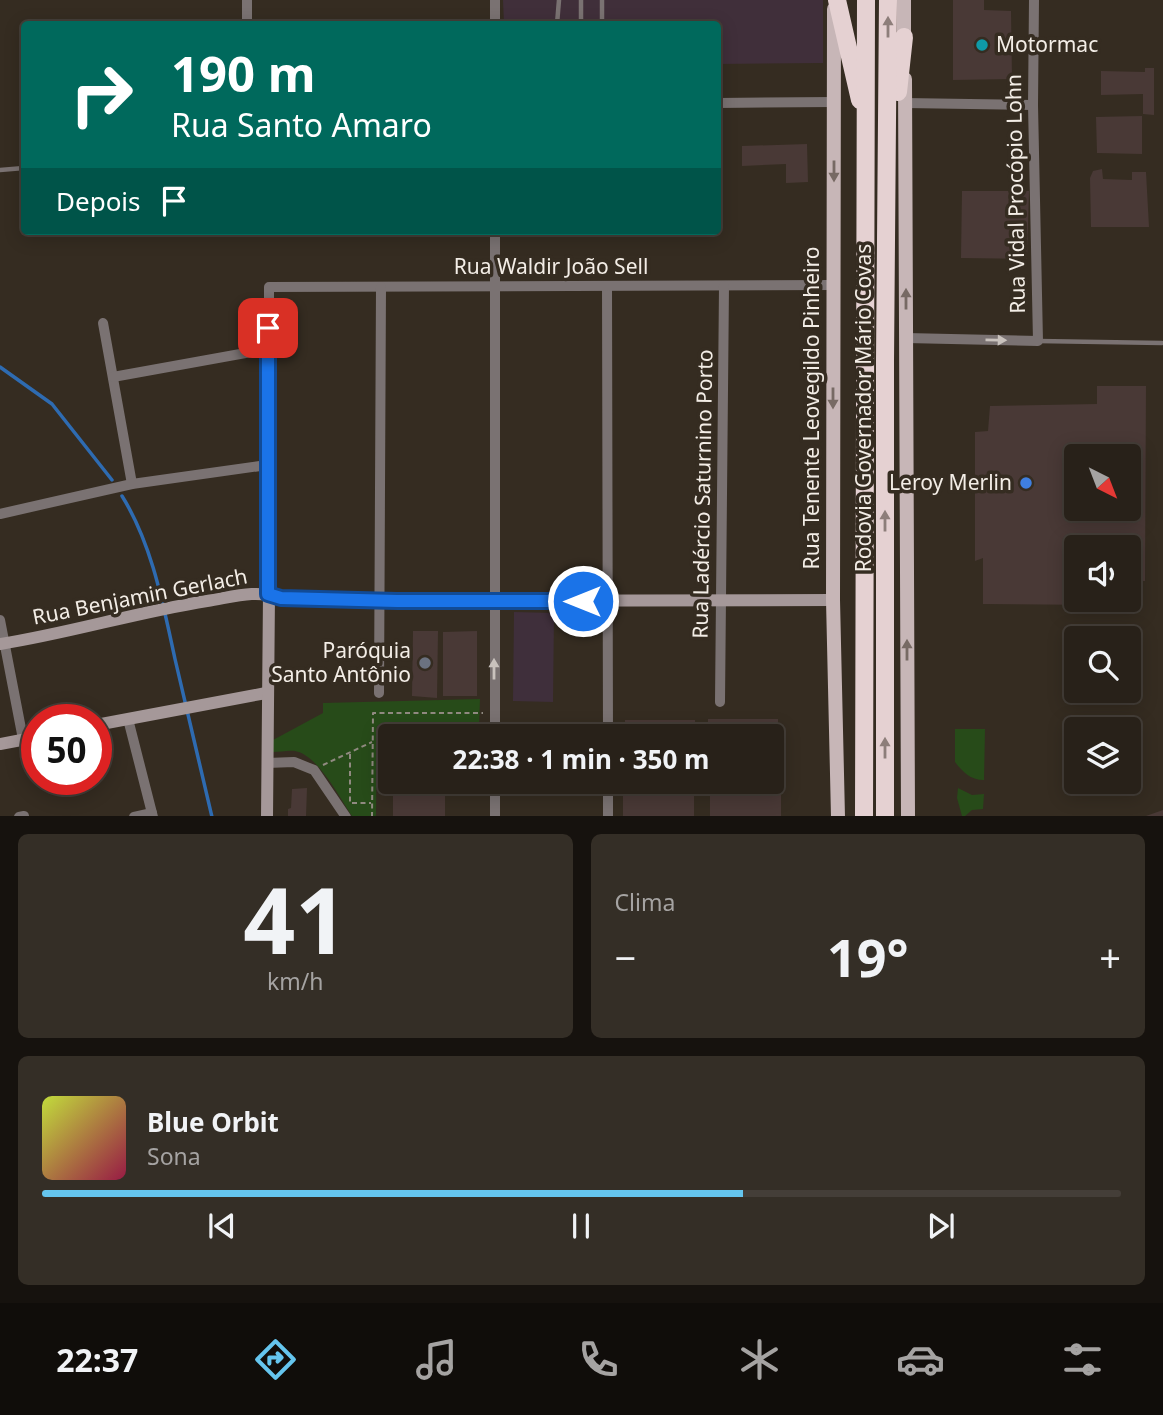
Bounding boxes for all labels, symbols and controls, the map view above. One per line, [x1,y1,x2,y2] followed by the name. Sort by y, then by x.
[882,16,894,38] one-way arrow
[996,30,1098,58] place label: Motormac
[974,37,990,53] marker: Motormac
[171,40,316,106] text: 190 m
[56,49,147,140] icon: right
[999,74,1031,314] street label: Rua Vidal Procópio Lohn
[171,103,432,146] text: Rua Santo Amaro
[828,160,840,182] one-way arrow
[155,182,193,220] icon: arrive
[56,183,141,219] text: Depois
[849,244,877,572] street label: Rodovia Governador Mário Covas
[797,247,825,569] street label: Rua Tenente Leovegildo Pinheiro
[454,252,648,280] street label: Rua Waldir João Sell
[900,288,912,310] one-way arrow
[238,298,298,358] pin
[249,309,287,347] icon: arrive
[985,334,1007,346] one-way arrow
[685,349,719,639] street label: Rua Ladércio Saturnino Porto
[827,387,839,409] one-way arrow
[1064,444,1141,522] north arrow
[1064,444,1141,794] map controls
[889,468,1012,496] place label: Leroy Merlin
[1018,475,1034,491] marker: Leroy Merlin
[880,510,891,532] one-way arrow
[1064,535,1141,612] button: sound
[30,561,250,631] street label: Rua Benjamin Gerlach
[546,564,620,638] position arrow
[1064,626,1141,703] button: search
[271,636,411,688] place label: Paróquia Santo Antônio
[901,639,913,661] one-way arrow
[417,655,433,671] marker: Paróquia Santo Antônio
[488,657,500,679] one-way arrow
[21,704,112,795] speed limit sign: 50
[1064,717,1141,794] button: layers
[879,737,891,759] one-way arrow
[453,741,709,777] text: 22:38 · 1 min · 350 m
[243,857,347,981] text: 41
[615,886,675,918] text: Clima
[827,921,909,992] text: 19°
[615,931,636,983] text: −
[1099,931,1121,983] text: +
[267,965,324,997] text: km/h
[147,1104,279,1140] text: Blue Orbit
[147,1140,201,1172] text: Sona
[203,1207,241,1245] icon: previous
[562,1207,600,1245] icon: pause
[922,1207,960,1245] icon: next
[251,1335,300,1384] icon: directions
[412,1335,461,1384] icon: music
[574,1335,623,1384] icon: phone
[735,1335,784,1384] icon: climate
[896,1335,945,1384] icon: car
[1058,1335,1107,1384] icon: filters
[56,1338,138,1381] text: 22:37

